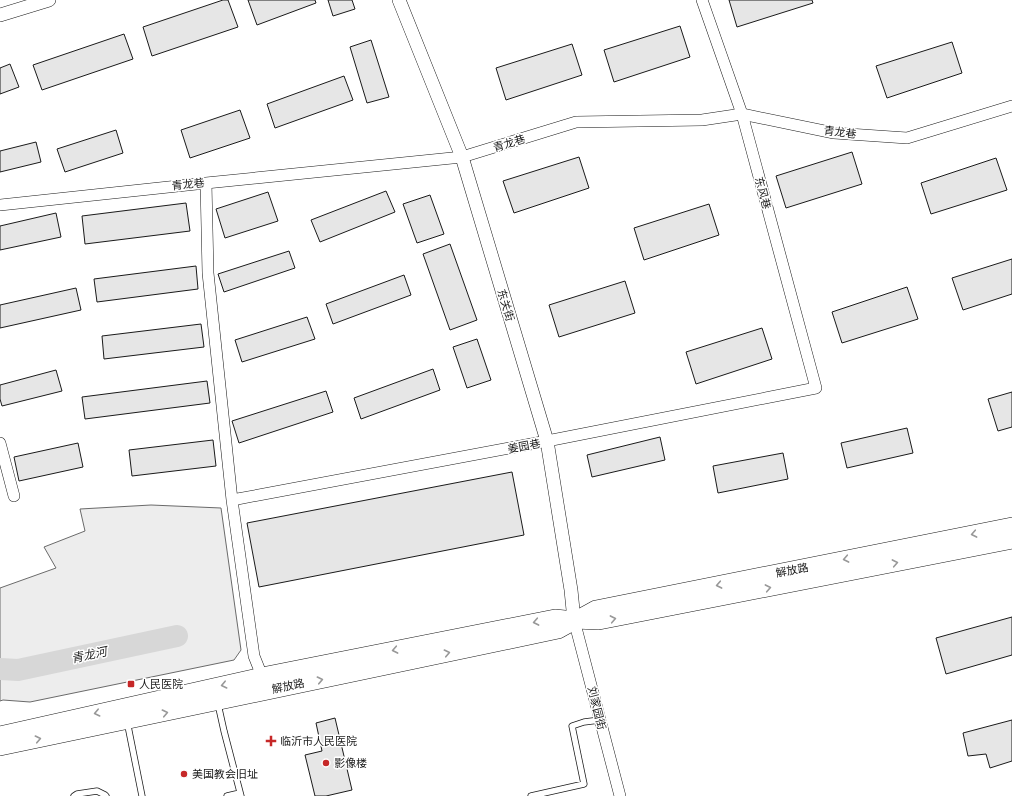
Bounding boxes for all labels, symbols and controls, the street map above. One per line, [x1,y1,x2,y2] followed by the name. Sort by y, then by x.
[823,122,857,141] street label: 青龙巷
[491,131,527,155] street label: 青龙巷
[171,174,205,193] street label: 青龙巷
[752,175,775,211] street label: 东风巷
[494,287,518,323] street label: 东关街
[506,435,542,456] street label: 姜园巷
[971,529,977,537] one-way arrow
[843,555,849,563] one-way arrow
[774,559,810,580] street label: 解放路
[892,559,899,568] one-way arrow
[716,580,722,588] one-way arrow
[765,584,771,593] one-way arrow
[610,615,616,623] one-way arrow
[533,617,539,625] one-way arrow
[70,642,110,667] water label: 青龙河
[391,645,398,654] one-way arrow
[444,649,450,657] one-way arrow
[270,675,306,696] street label: 解放路
[139,676,183,691] place label: 人民医院
[317,676,323,684] one-way arrow
[126,679,136,689] marker: 人民医院
[221,680,227,688] one-way arrow
[585,685,610,731] street label: 刘家园街
[94,709,101,717] one-way arrow
[162,709,169,717] one-way arrow
[280,733,357,748] place label: 临沂市人民医院
[265,735,277,747] marker: 临沂市人民医院
[35,736,41,744] one-way arrow
[334,755,367,770] place label: 影像楼
[321,758,331,768] marker: 影像楼
[192,766,258,781] place label: 美国教会旧址
[179,769,189,779] marker: 美国教会旧址

